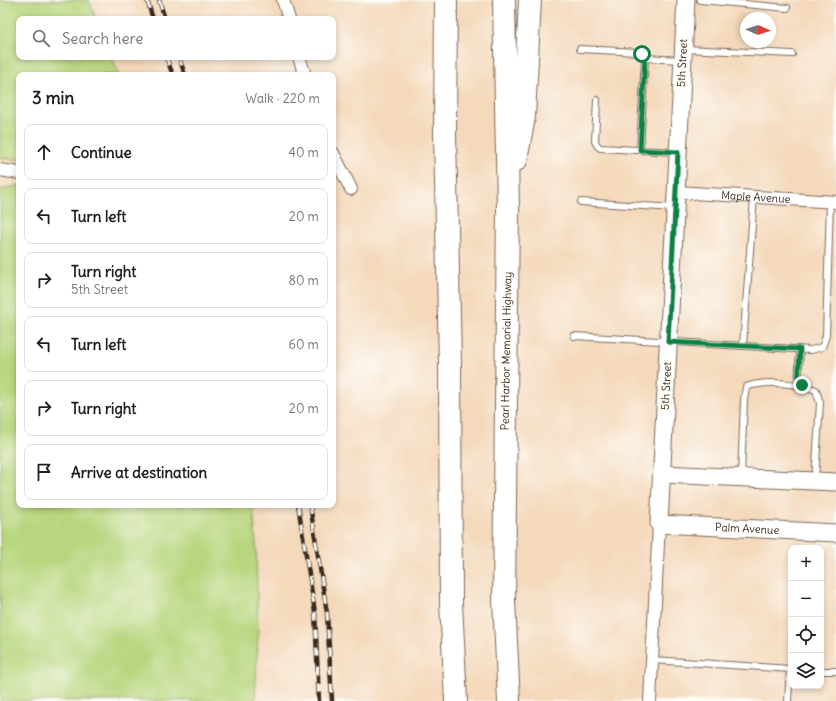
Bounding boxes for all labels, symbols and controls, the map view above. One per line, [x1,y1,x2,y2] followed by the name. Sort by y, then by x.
[740,12,776,48] north arrow
[16,16,336,60] search box
[30,27,52,49] icon: search
[62,29,143,48] text: Search here
[674,38,690,88] street label: 5th Street
[633,45,651,63] route start
[32,87,74,109] text: 3 min
[245,90,320,107] text: Walk · 220 m
[33,141,55,163] icon: ahead
[71,143,132,162] text: Continue
[288,144,319,161] text: 40 m
[721,188,791,206] street label: Maple Avenue
[33,205,55,227] icon: left
[71,207,126,226] text: Turn left
[289,208,319,225] text: 20 m
[71,262,136,281] text: Turn right
[33,269,55,291] icon: right
[498,271,514,431] street label: Pearl Harbor Memorial Highway
[288,272,319,289] text: 80 m
[71,281,128,298] text: 5th Street
[33,333,55,355] icon: left
[71,335,126,354] text: Turn left
[288,336,319,353] text: 60 m
[658,361,674,411] street label: 5th Street
[793,376,811,394] route end
[33,397,55,419] icon: right
[71,399,136,418] text: Turn right
[289,400,319,417] text: 20 m
[33,461,55,483] icon: arrive
[71,463,207,482] text: Arrive at destination
[715,520,780,537] street label: Palm Avenue
[788,545,824,689] map controls
[788,545,824,581] button: +
[788,581,824,617] button: −
[788,617,824,653] button: locate
[788,653,824,689] button: layers

